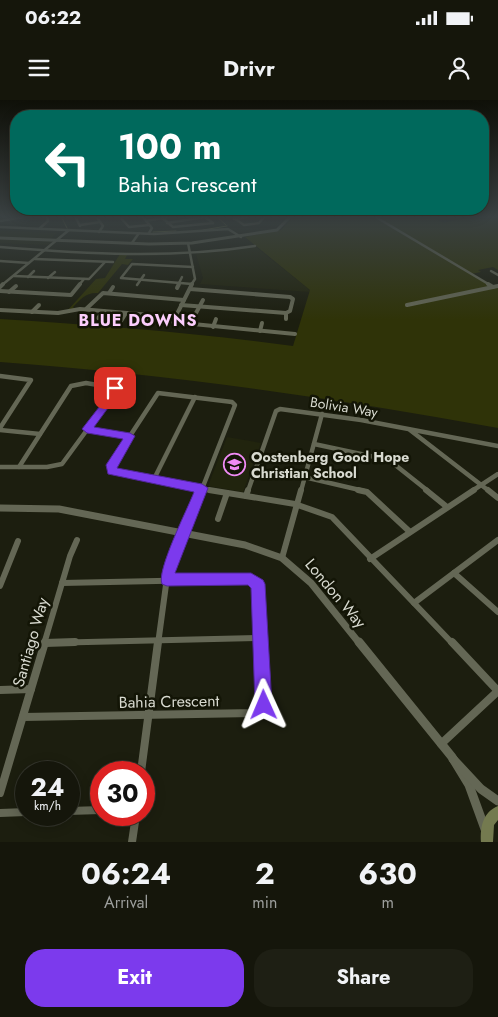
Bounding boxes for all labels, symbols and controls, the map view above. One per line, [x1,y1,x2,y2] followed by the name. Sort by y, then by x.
[25,4,81,31] text: 06:22
[223,52,275,84] text: Drivr
[25,54,53,82] icon: menu
[445,54,473,82] icon: person
[118,122,221,172] text: 100 m
[35,130,100,195] icon: left
[118,168,256,200] text: Bahia Crescent
[79,309,197,332] district label: BLUE DOWNS
[94,367,136,409] pin
[101,374,129,402] icon: arrive
[309,392,380,422] street label: Bolivia Way
[251,447,409,483] place label: Oostenberg Good Hope Christian School
[223,453,247,477] school or university icon: Oostenberg Good Hope Christian School
[300,554,372,634] street label: London Way
[7,594,54,690] street label: Santiago Way
[237,678,289,730] position arrow
[118,689,220,714] street label: Bahia Crescent
[90,761,155,826] speed limit sign: 30
[31,769,64,805] text: 24
[34,797,61,815] text: km/h
[81,852,171,895] text: 06:24
[255,852,275,895] text: 2
[358,852,417,895] text: 630
[104,891,148,914] text: Arrival
[252,891,277,914] text: min
[381,891,394,914] text: m
[25,949,244,1007] button: Exit
[254,949,473,1007] button: Share

